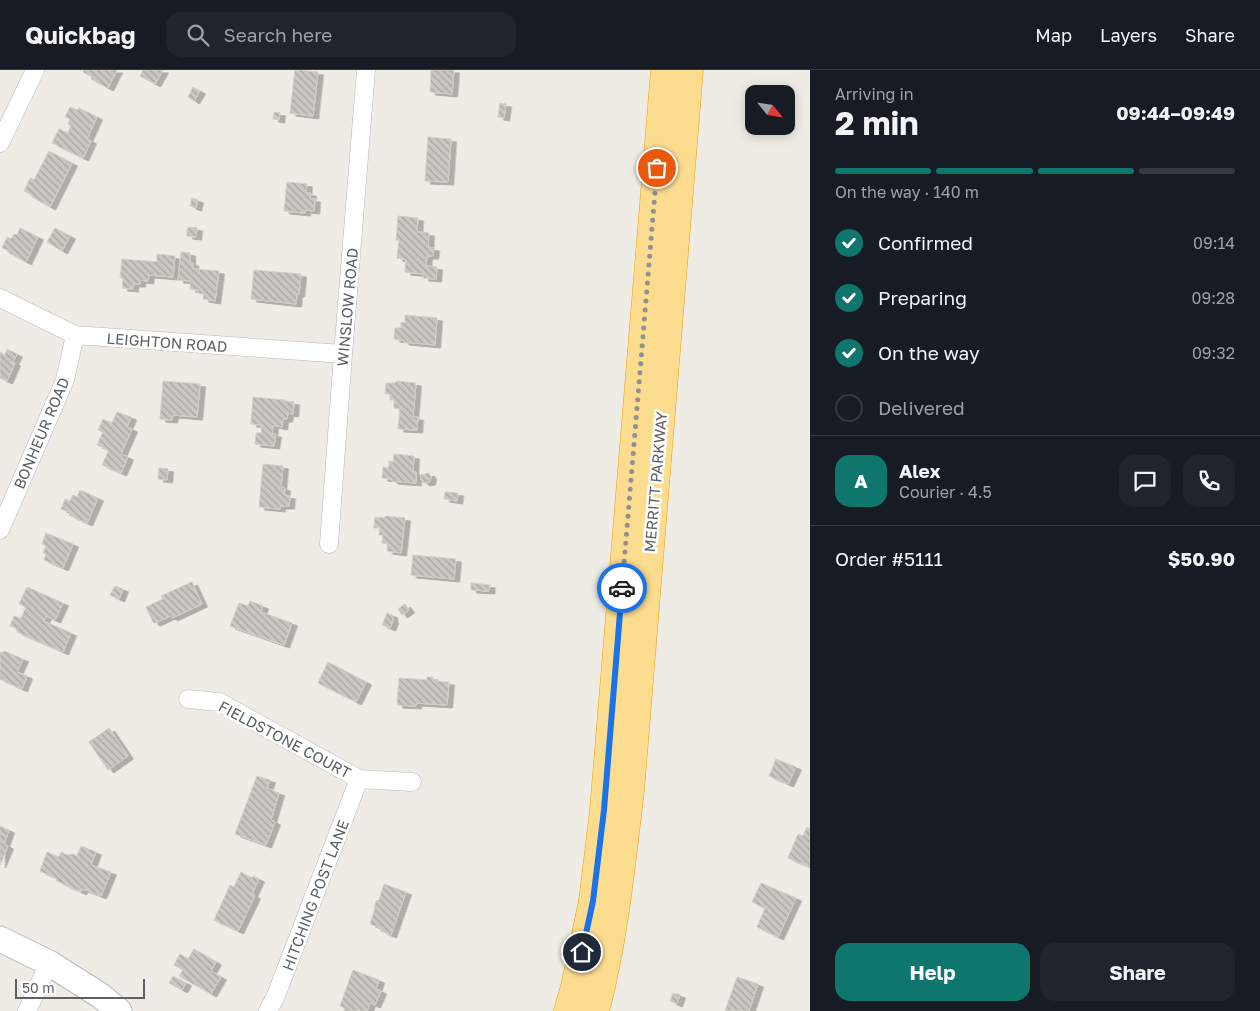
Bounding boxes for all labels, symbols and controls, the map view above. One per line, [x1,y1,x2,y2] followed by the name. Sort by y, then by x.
[166,12,516,57] search box
[25,20,136,49] text: Quickbag
[184,21,212,49] icon: search
[224,23,332,46] text: Search here
[1035,24,1072,46] text: Map
[1100,24,1157,46] text: Layers
[1185,24,1235,46] text: Share
[835,84,914,104] text: Arriving in
[745,85,795,135] north arrow
[745,85,795,135] map controls
[1116,101,1235,124] text: 09:44–09:49
[835,104,919,142] text: 2 min
[636,147,678,189] pin
[643,154,671,182] icon: bag
[835,182,979,202] text: On the way · 140 m
[835,229,863,257] icon: check
[878,231,973,254] text: Confirmed
[1193,233,1235,253] text: 09:14
[333,247,361,367] street label: WINSLOW ROAD
[835,284,863,312] icon: check
[878,286,967,309] text: Preparing
[1192,288,1235,308] text: 09:28
[106,329,228,355] street label: LEIGHTON ROAD
[835,339,863,367] icon: check
[878,341,980,364] text: On the way
[1192,343,1235,363] text: 09:32
[9,374,73,492] street label: BONHEUR ROAD
[878,396,965,419] text: Delivered
[640,411,670,553] street label: MERRITT PARKWAY
[1119,455,1171,507] button: chat
[1183,455,1235,507] button: phone
[899,459,940,482] text: Alex
[854,469,868,492] text: A
[899,482,992,502] text: Courier · 4.5
[835,547,943,570] text: Order #5111
[1168,547,1235,570] text: $50.90
[597,563,647,613] courier
[608,574,636,602] icon: car
[216,696,354,782] street label: FIELDSTONE COURT
[278,817,352,973] street label: HITCHING POST LANE
[561,931,603,973] pin
[568,938,596,966] icon: home
[835,943,1030,1001] button: Help
[1040,943,1235,1001] button: Share
[15,976,145,999] scale bar
[22,979,55,996] text: 50 m

